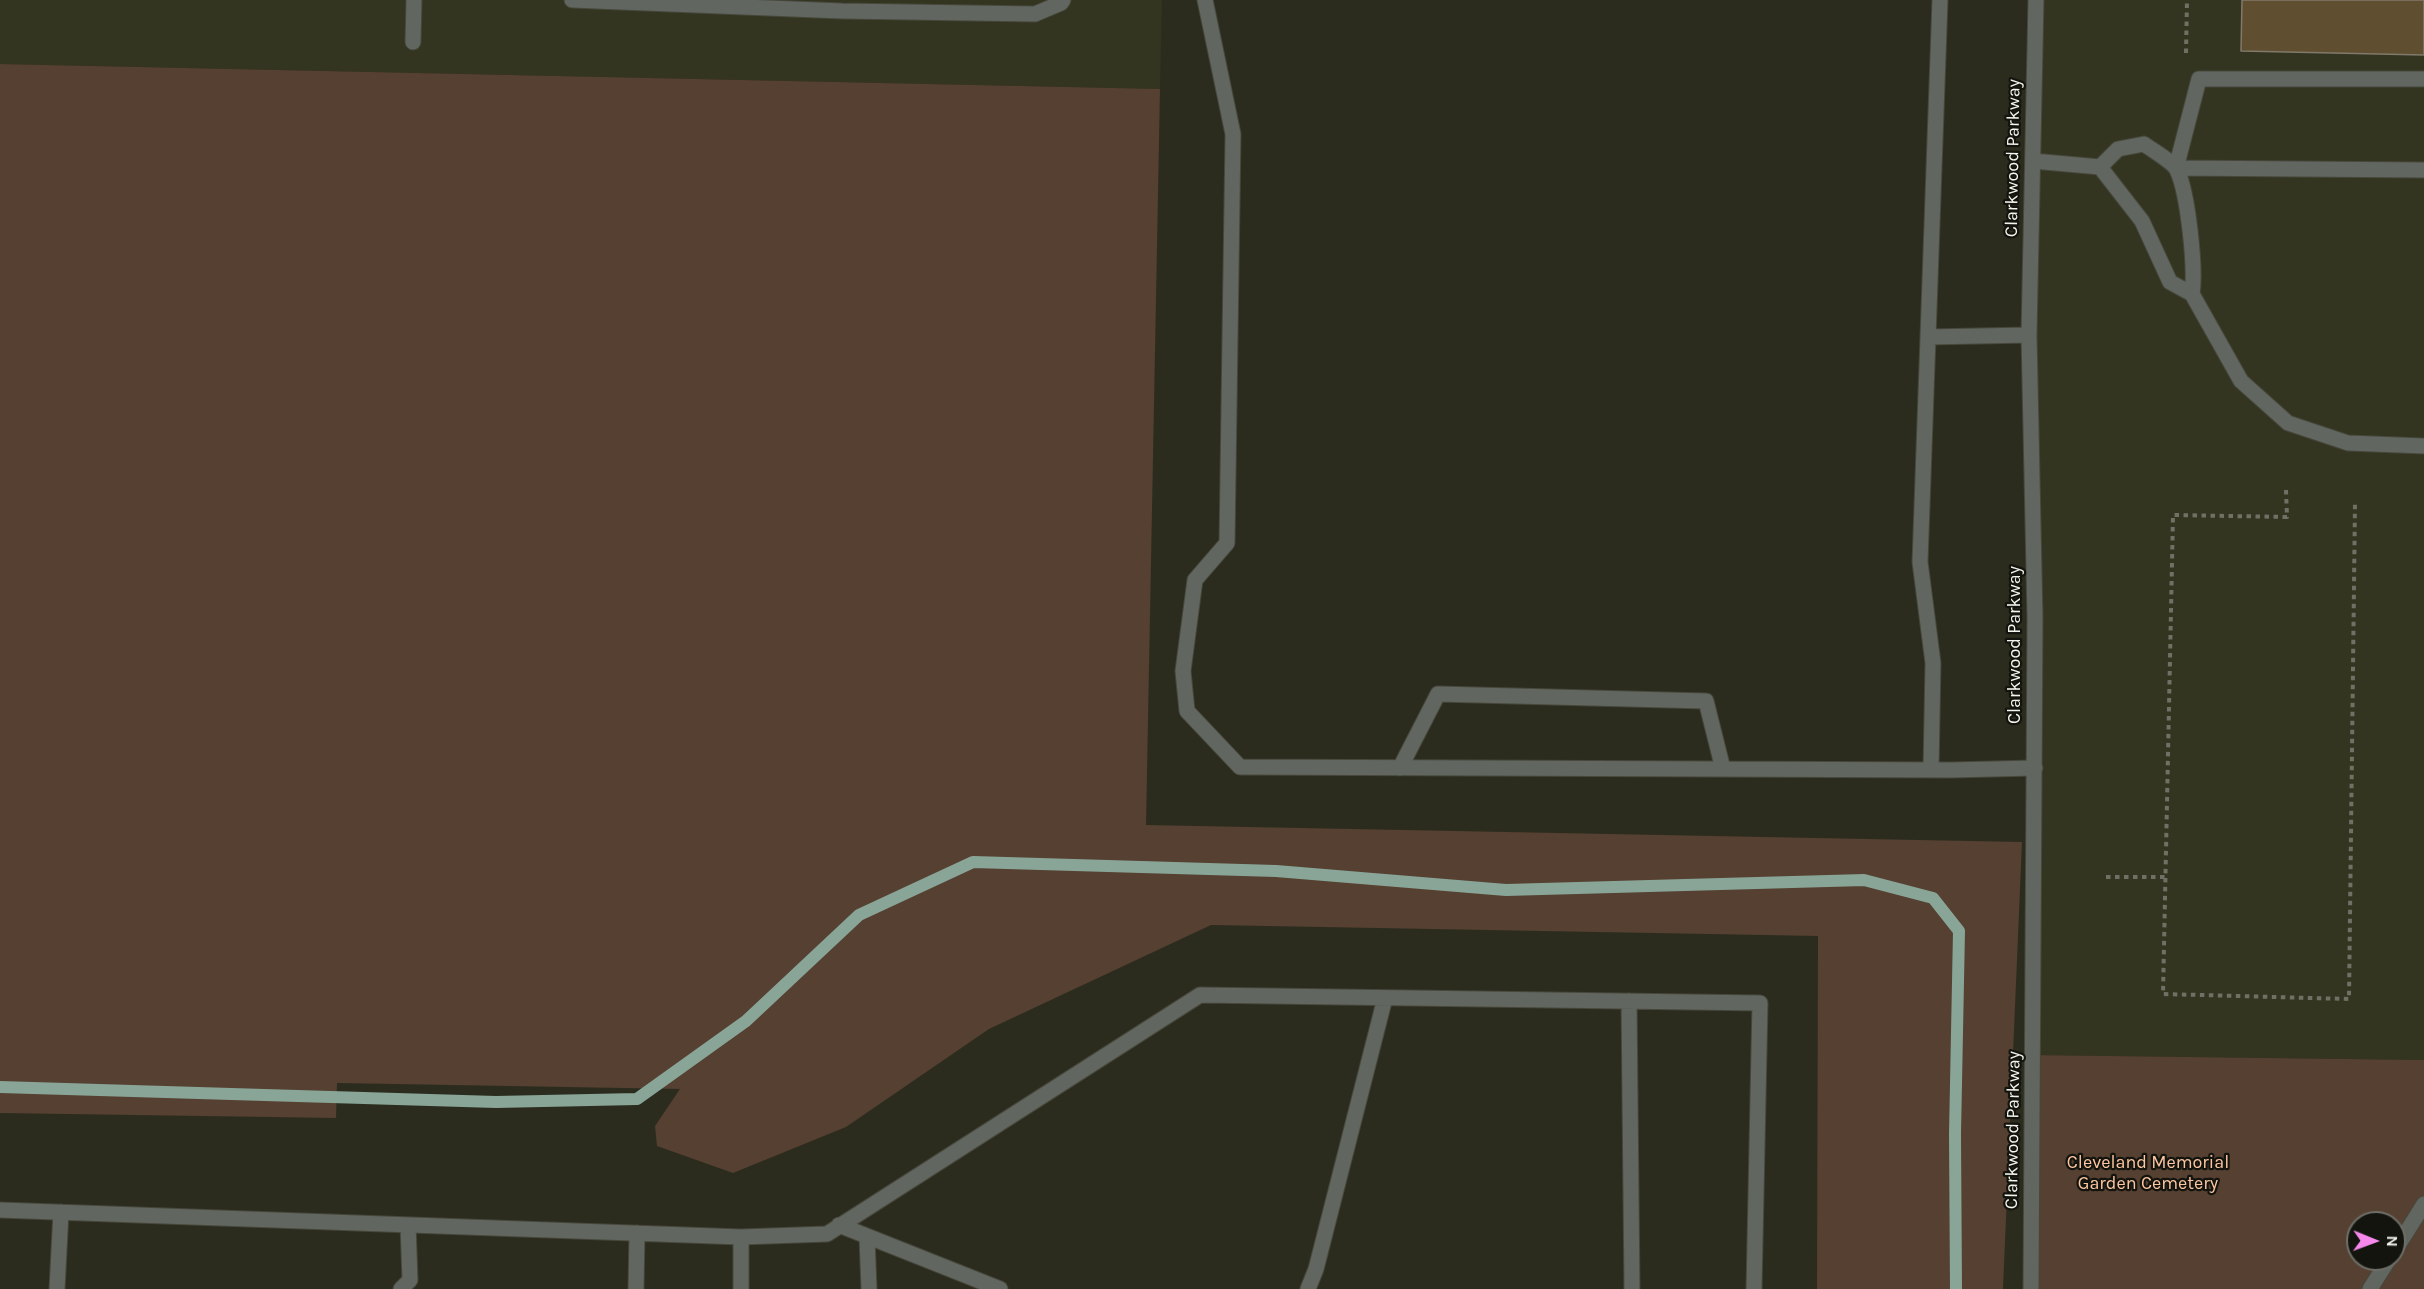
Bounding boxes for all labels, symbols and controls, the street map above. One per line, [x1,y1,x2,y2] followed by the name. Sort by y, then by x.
[2001,79,2025,237] street label: Clarkwood Parkway
[2004,566,2026,724] street label: Clarkwood Parkway
[2001,1051,2025,1209] street label: Clarkwood Parkway
[2067,1152,2229,1194] park label: Cleveland Memorial Garden Cemetery
[2346,1211,2406,1271] north arrow
[2383,1235,2402,1247] text: N

